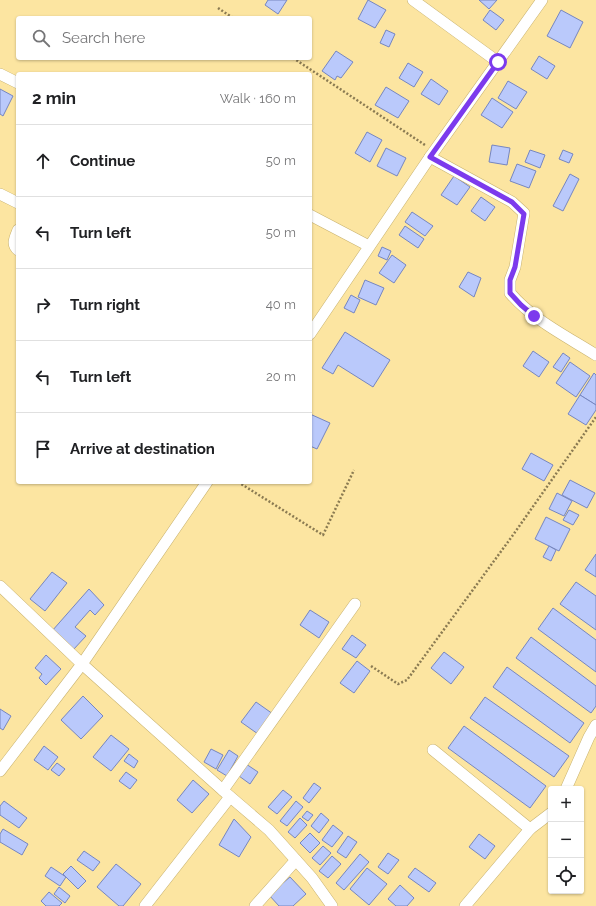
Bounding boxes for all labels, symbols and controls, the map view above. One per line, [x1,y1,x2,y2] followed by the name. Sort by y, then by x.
[16,16,312,60] search box
[30,27,52,49] icon: search
[62,29,145,47] text: Search here
[489,53,507,71] route start
[32,88,76,108] text: 2 min
[220,91,296,106] text: Walk · 160 m
[32,150,54,172] icon: ahead
[70,152,135,170] text: Continue
[266,153,296,168] text: 50 m
[32,222,54,244] icon: left
[70,224,131,242] text: Turn left
[266,225,296,240] text: 50 m
[32,294,54,316] icon: right
[70,296,140,314] text: Turn right
[266,297,296,312] text: 40 m
[525,307,543,325] route end
[32,366,54,388] icon: left
[70,368,131,386] text: Turn left
[266,369,296,384] text: 20 m
[32,438,54,460] icon: arrive
[70,440,215,458] text: Arrive at destination
[548,786,584,894] map controls
[548,786,584,822] button: +
[548,822,584,858] button: −
[548,858,584,894] button: locate

